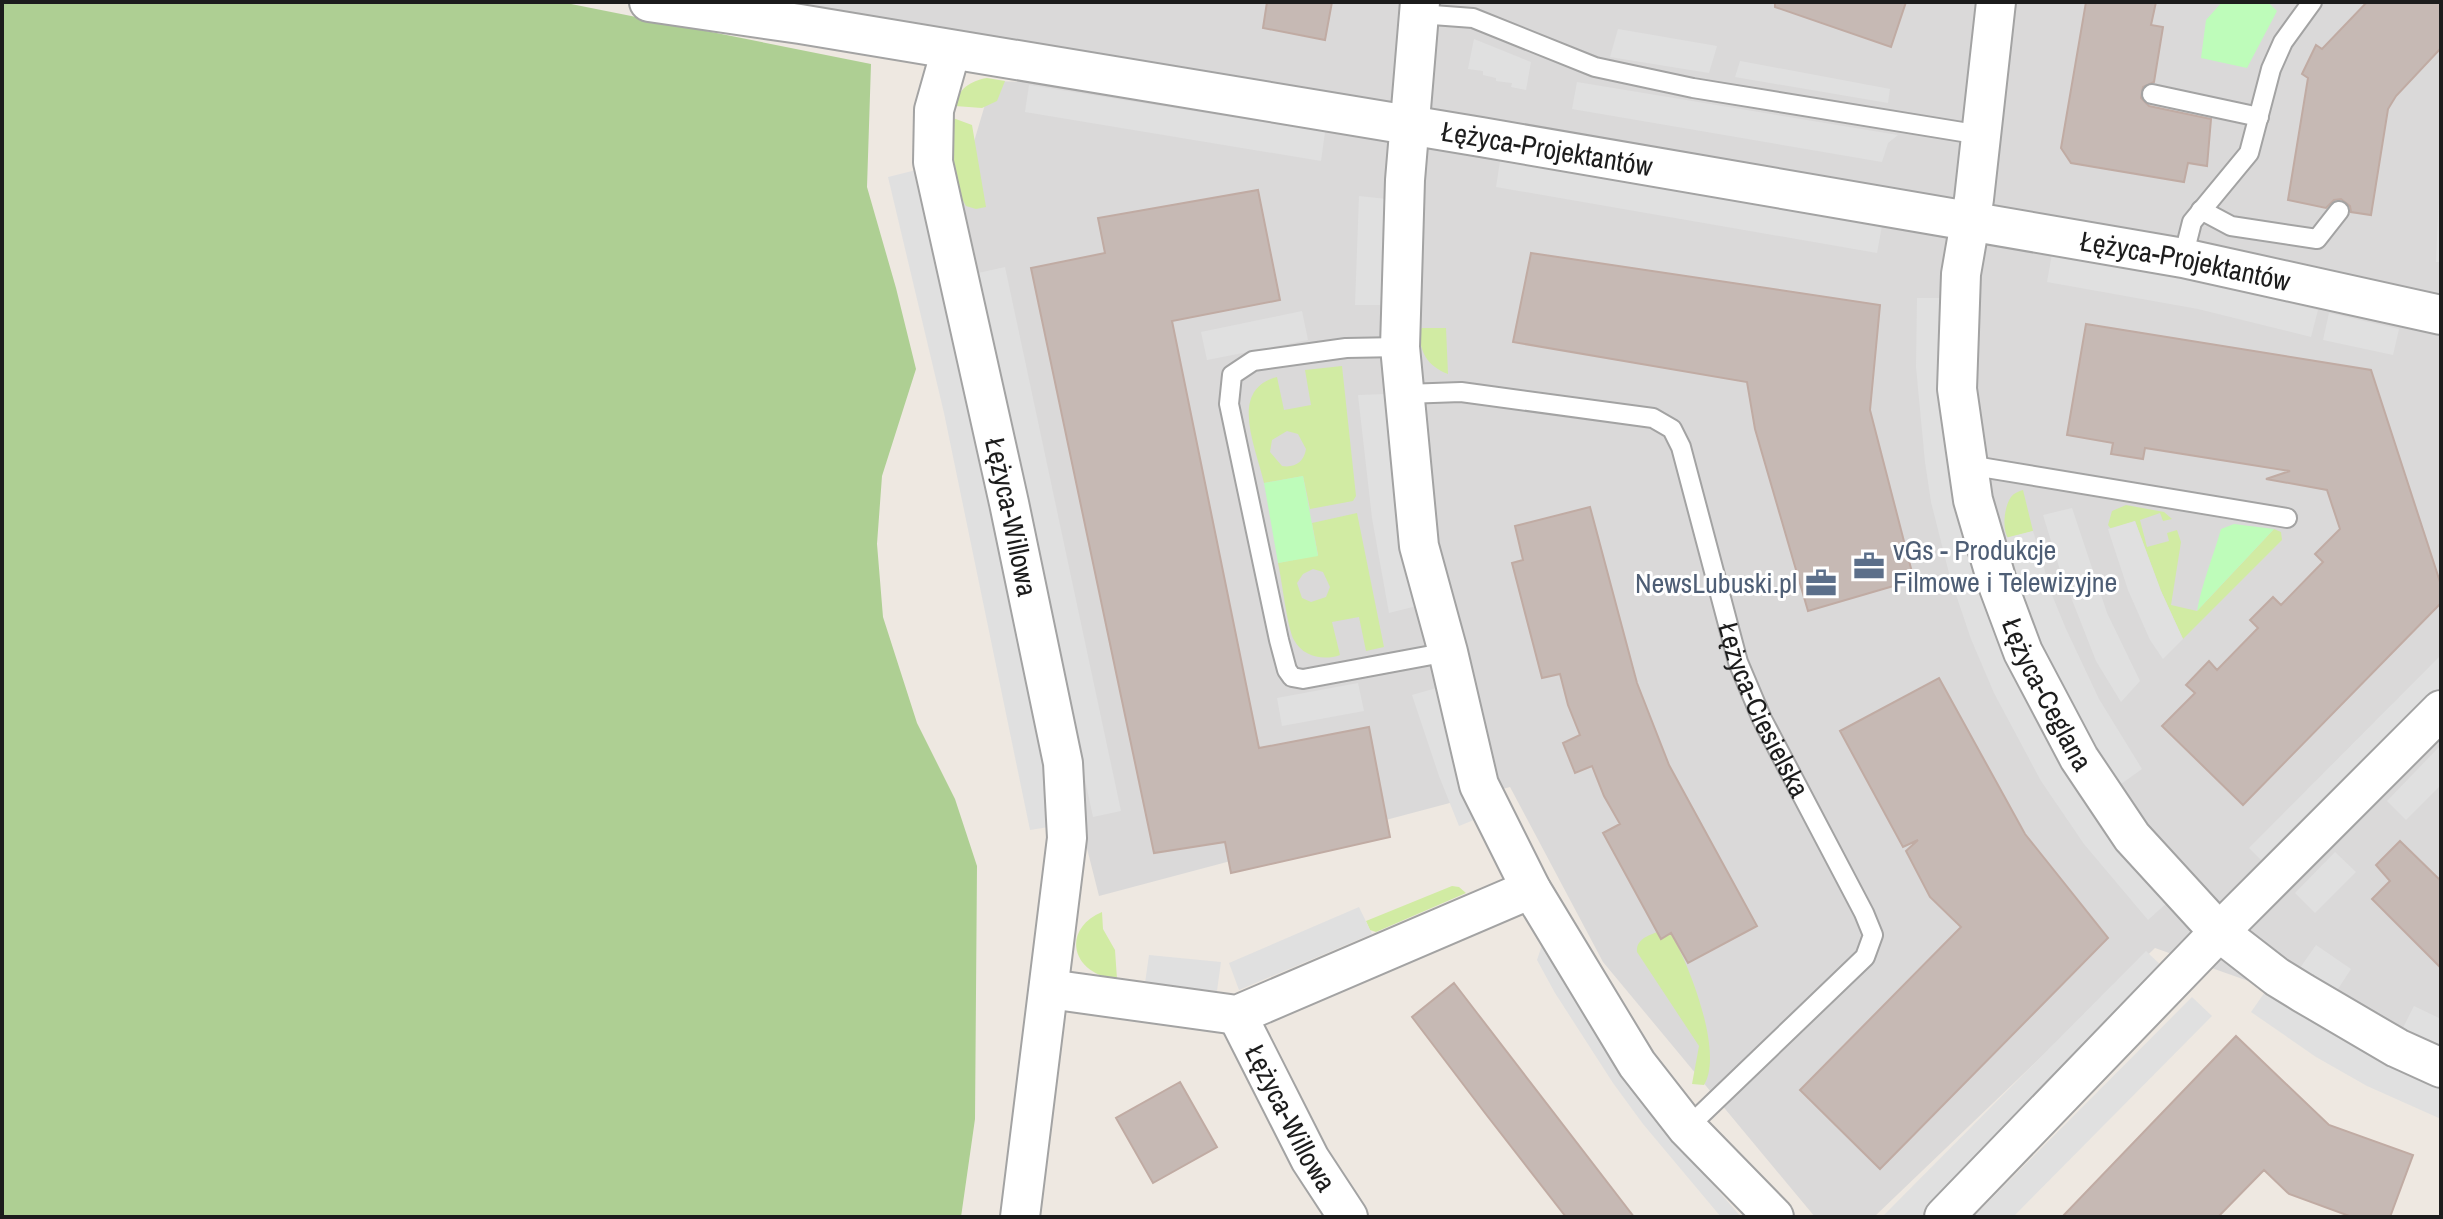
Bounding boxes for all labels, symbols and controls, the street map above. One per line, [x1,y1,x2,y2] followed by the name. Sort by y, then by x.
[1439,112,1656,185] street label: Łężyca-Projektantów
[2077,222,2294,300] street label: Łężyca-Projektantów
[976,434,1047,600] street label: Łężyca-Willowa
[1893,531,2117,601] place label: vGs - Produkcje Filmowe i Telewizyjne
[1852,549,1886,583] office icon: vGs - Produkcje Filmowe i Telewizyjne
[1635,564,1797,602] place label: NewsLubuski.pl
[1804,566,1838,600] office icon: NewsLubuski.pl
[1993,613,2101,778] street label: Łężyca-Ceglana
[1709,618,1819,804] street label: Łężyca-Ciesielska
[1236,1038,1345,1199] street label: Łężyca-Willowa

